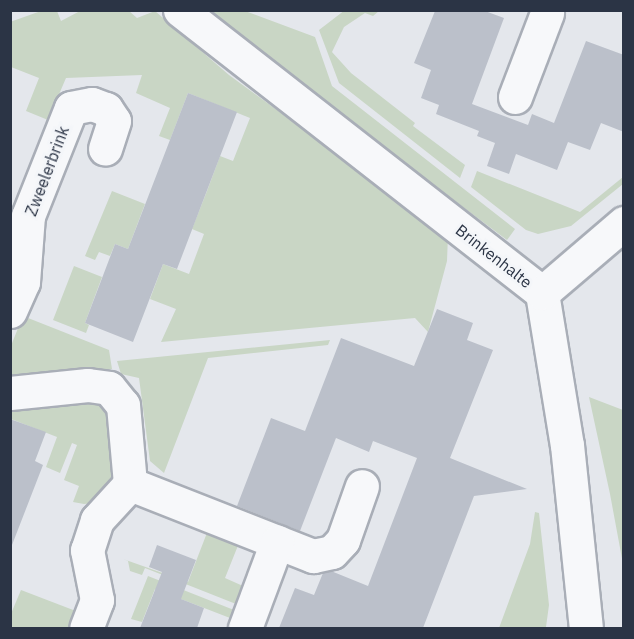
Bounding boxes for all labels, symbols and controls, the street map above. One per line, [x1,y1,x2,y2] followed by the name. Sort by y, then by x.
[21,123,73,219] street label: Zweelerbrink
[452,220,536,292] street label: Brinkenhalte

